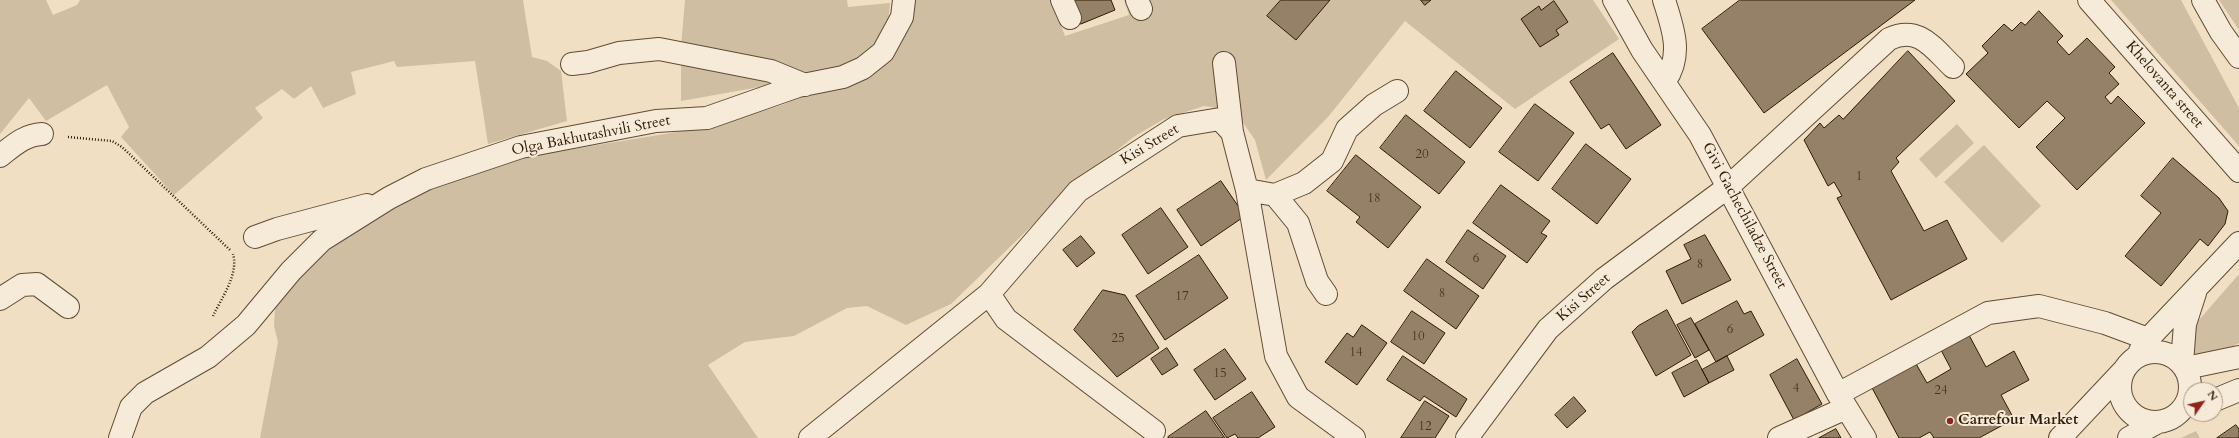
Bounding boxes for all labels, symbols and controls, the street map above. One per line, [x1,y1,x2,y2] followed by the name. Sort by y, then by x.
[2121,38,2207,132] street label: Khelovanta street
[510,112,672,160] street label: Olga Bakhutashvili Street
[1118,121,1182,169] street label: Kisi Street
[1698,140,1790,292] street label: Givi Gachechiladze Street
[1415,147,1429,163] house number: 20
[1856,169,1862,185] house number: 1
[1367,191,1381,207] house number: 18
[1473,251,1479,267] house number: 6
[1697,257,1703,273] house number: 8
[1554,270,1614,326] street label: Kisi Street
[1439,286,1445,302] house number: 8
[1175,289,1189,305] house number: 17
[1727,322,1733,338] house number: 6
[1411,329,1425,345] house number: 10
[1111,331,1125,347] house number: 25
[1349,345,1363,361] house number: 14
[1213,366,1227,382] house number: 15
[1793,381,1799,397] house number: 4
[2183,382,2223,422] north arrow
[1934,383,1948,399] house number: 24
[2204,387,2221,404] text: N
[1958,412,2078,430] place label: Carrefour Market
[1945,416,1955,426] marker: Carrefour Market
[1418,419,1432,435] house number: 12

